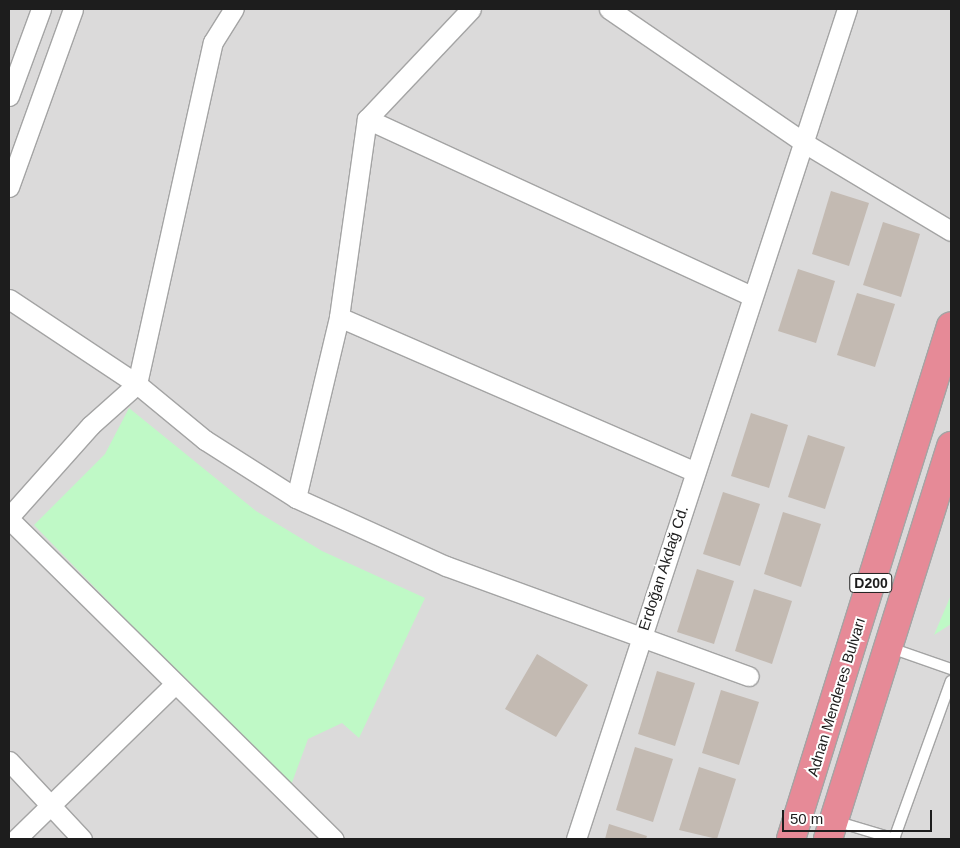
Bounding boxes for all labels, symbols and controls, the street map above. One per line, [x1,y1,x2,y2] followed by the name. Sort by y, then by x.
[634,503,692,633] street label: Erdoğan Akdağ Cd.
[848,572,894,594] road number: D200
[803,615,869,779] street label: Adnan Menderes Bulvarı
[785,800,935,832] scale bar
[790,810,823,827] text: 50 m

